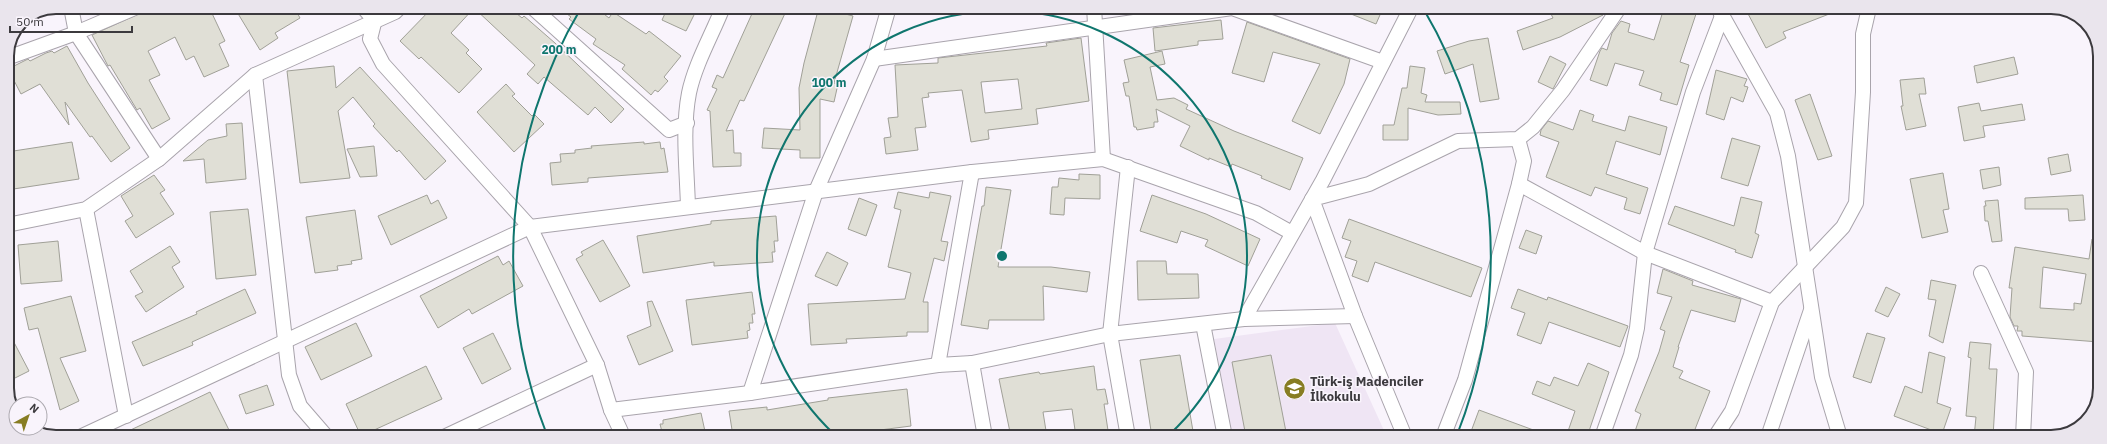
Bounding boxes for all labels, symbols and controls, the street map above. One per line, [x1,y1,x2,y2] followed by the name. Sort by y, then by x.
[10,8,132,34] scale bar
[16,14,44,29] text: 50 m
[541,42,577,57] text: 200 m
[811,75,847,90] text: 100 m
[995,249,1009,263] centre of rings
[1310,373,1424,405] place label: Türk-iş Madenciler İlkokulu
[1281,375,1307,401] school or university icon: Türk-iş Madenciler İlkokulu
[8,396,48,436] north arrow
[27,400,42,416] text: N

